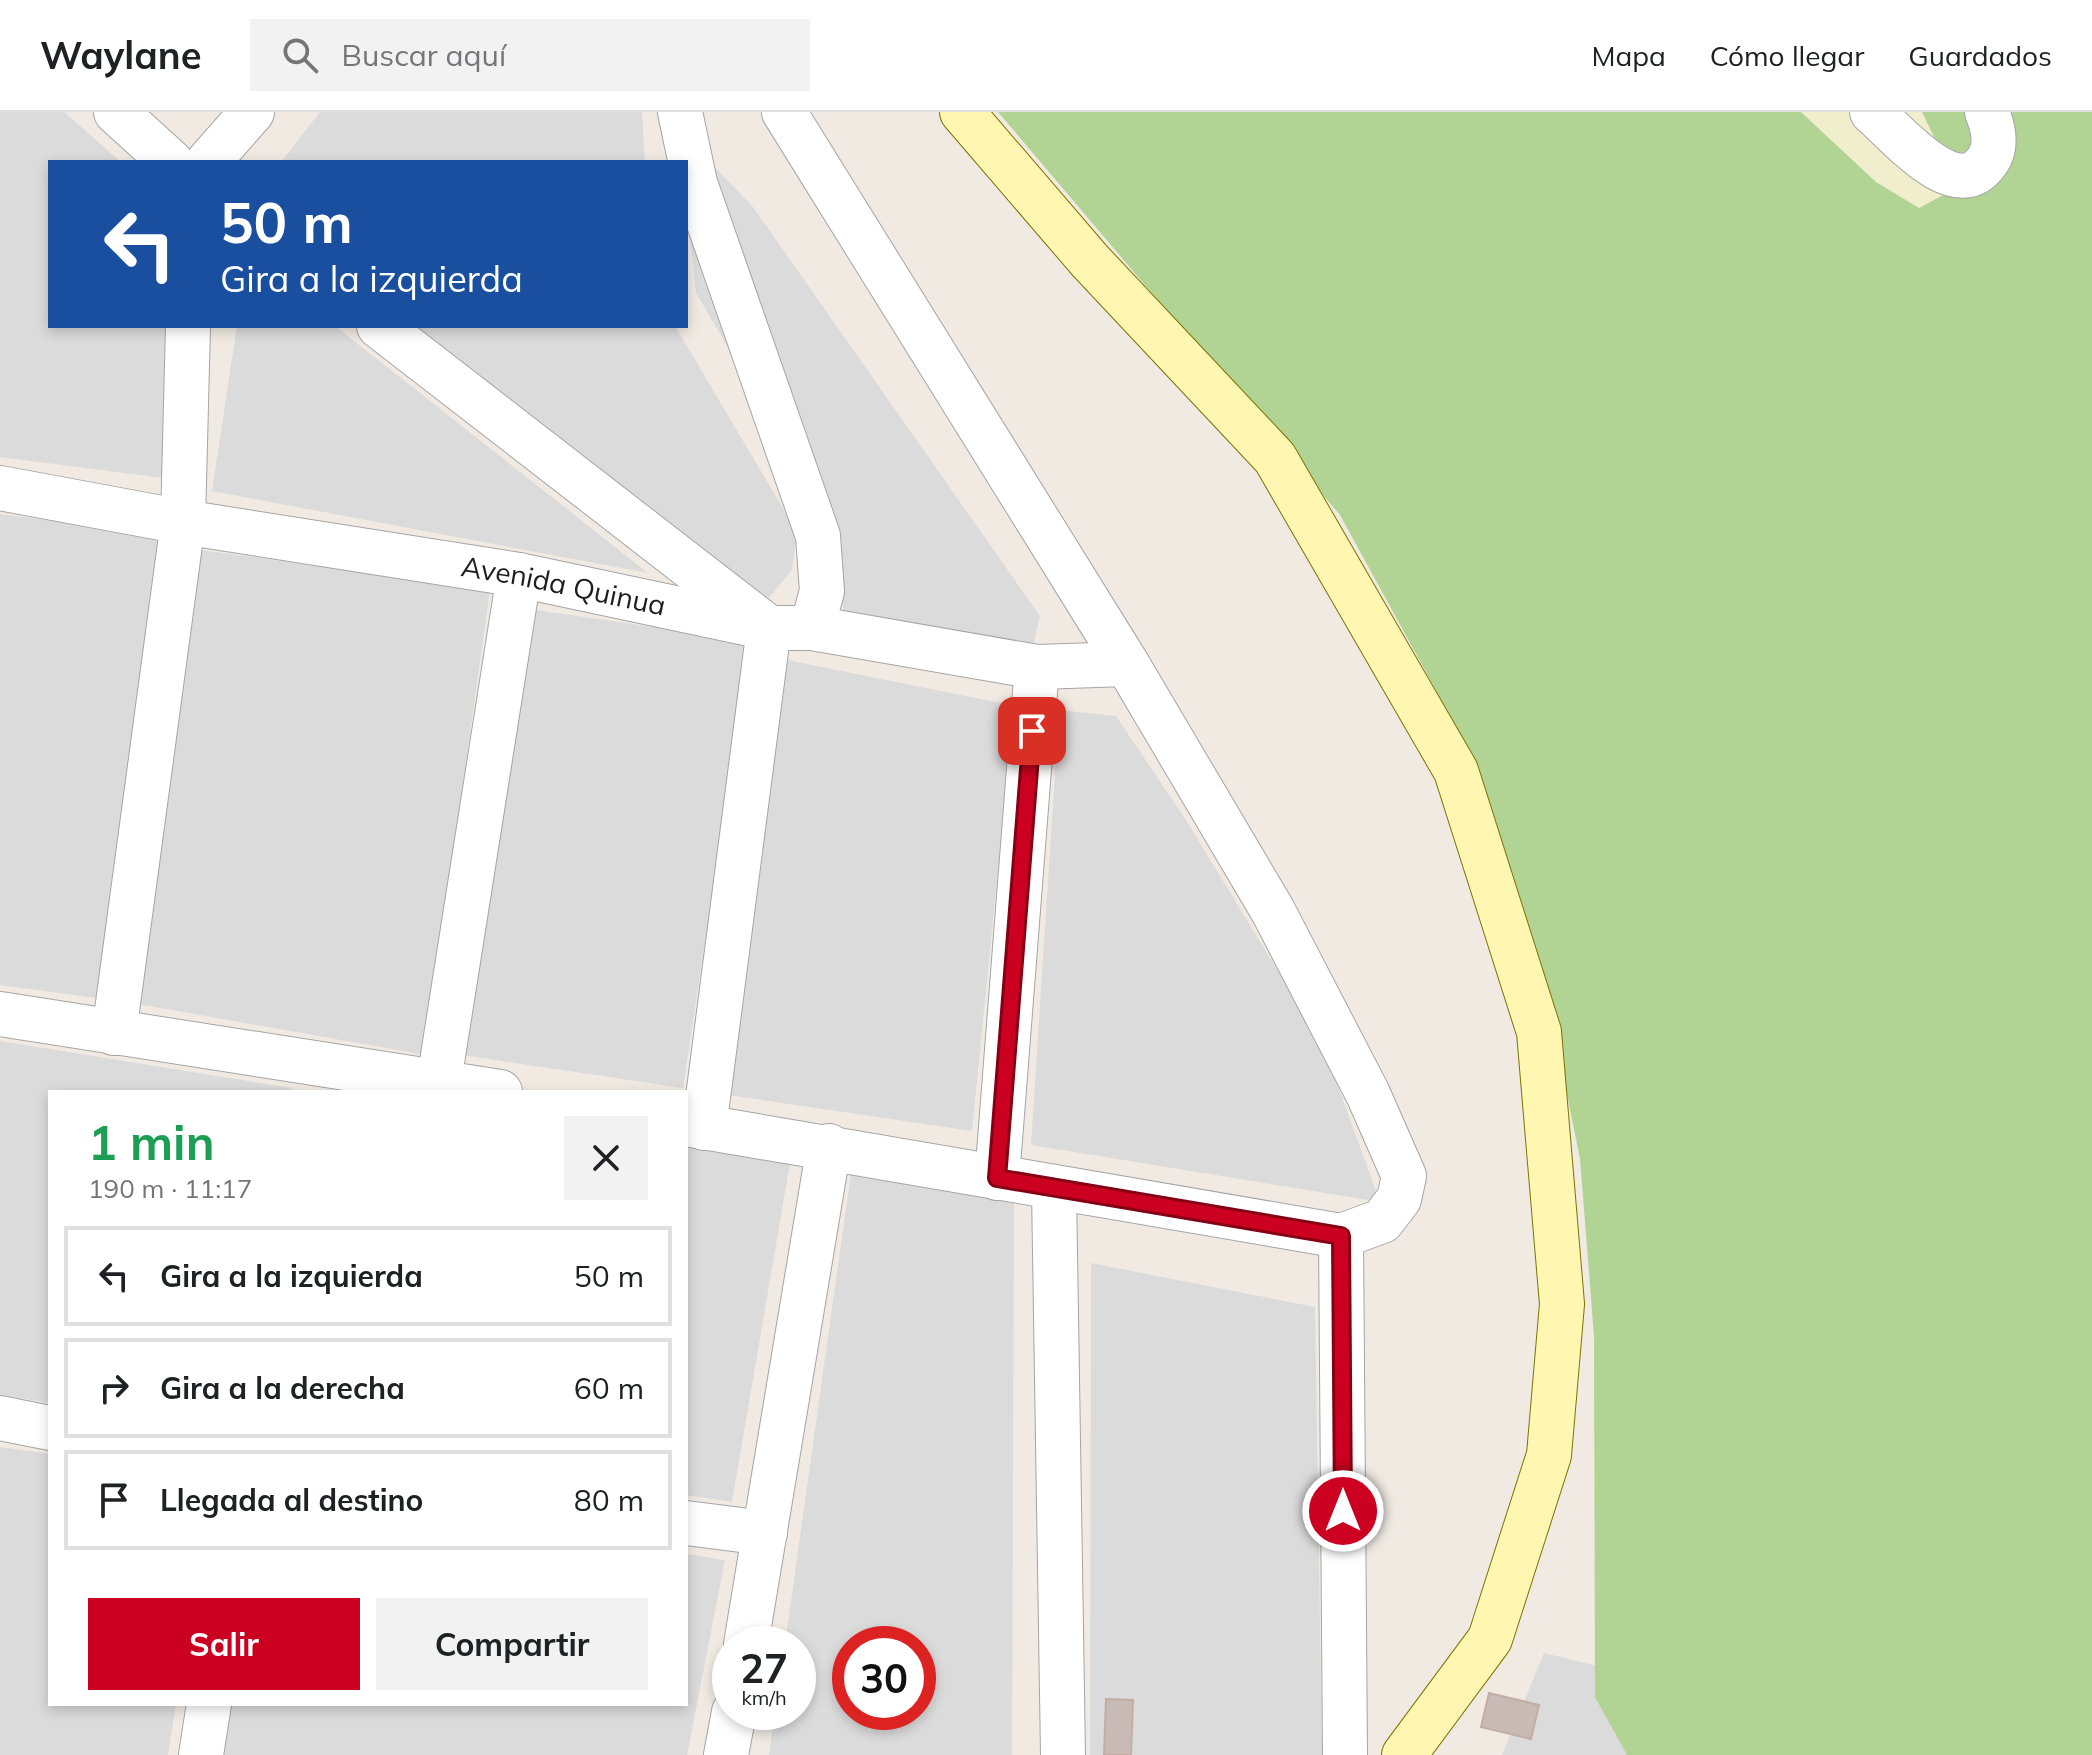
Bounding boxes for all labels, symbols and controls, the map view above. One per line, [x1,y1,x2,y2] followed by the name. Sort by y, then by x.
[250,19,810,91] search box
[40,31,202,79] text: Waylane
[278,33,322,77] icon: search
[342,36,506,74] text: Buscar aquí
[1591,38,1666,73] text: Mapa
[1710,38,1864,73] text: Cómo llegar
[1908,38,2052,73] text: Guardados
[220,187,353,257] text: 50 m
[88,192,192,296] icon: left
[220,256,523,301] text: Gira a la izquierda
[459,548,669,623] street label: Avenida Quinua
[998,697,1066,765] pin
[1010,709,1054,753] icon: arrive
[88,1112,215,1172] text: 1 min
[564,1116,648,1200] button: close
[88,1172,252,1205] text: 190 m · 11:17
[92,1254,136,1298] icon: left
[160,1257,423,1295] text: Gira a la izquierda
[574,1257,644,1295] text: 50 m
[92,1366,136,1410] icon: right
[160,1369,405,1407] text: Gira a la derecha
[574,1369,644,1407] text: 60 m
[1301,1469,1385,1553] position arrow
[92,1478,136,1522] icon: arrive
[160,1481,423,1519] text: Llegada al destino
[574,1481,644,1519] text: 80 m
[88,1598,360,1690] button: Salir
[376,1598,648,1690] button: Compartir
[832,1626,936,1730] speed limit sign: 30
[740,1643,788,1693] text: 27
[741,1685,787,1710] text: km/h

